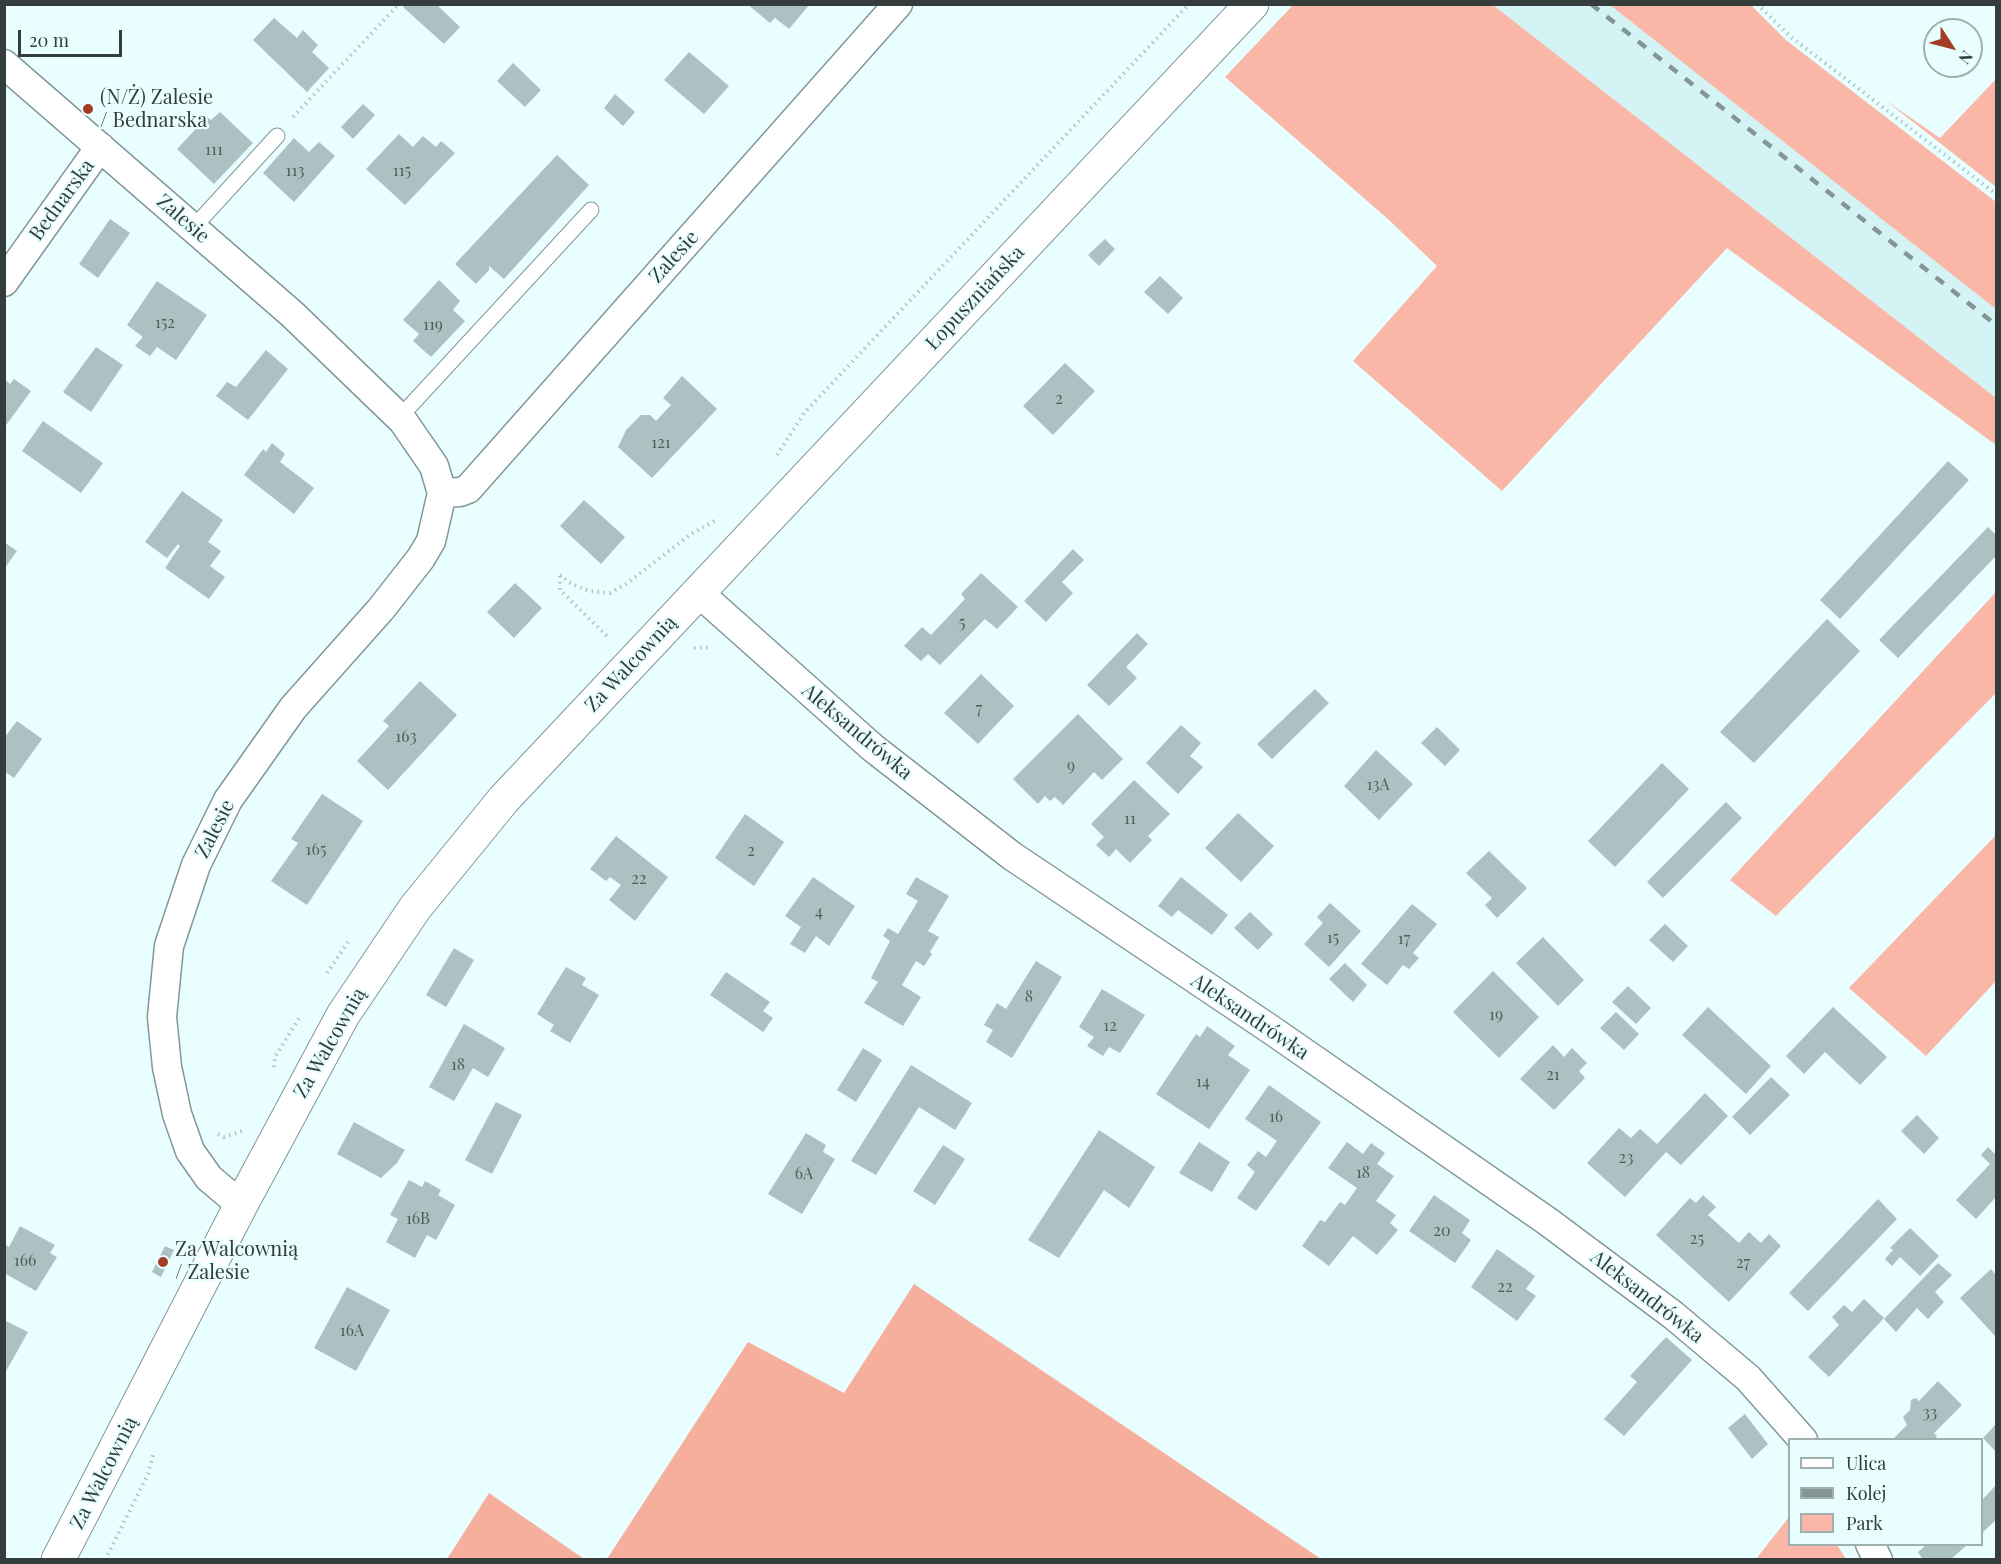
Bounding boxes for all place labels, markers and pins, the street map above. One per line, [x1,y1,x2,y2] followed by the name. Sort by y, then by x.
[100,86,213,133] place label: (N/Ż) Zalesie / Bednarska
[81,102,95,116] marker: (N/Ż) Zalesie / Bednarska
[175,1238,298,1285] place label: Za Walcownią / Zalesie
[156,1255,170,1269] marker: Za Walcownią / Zalesie

